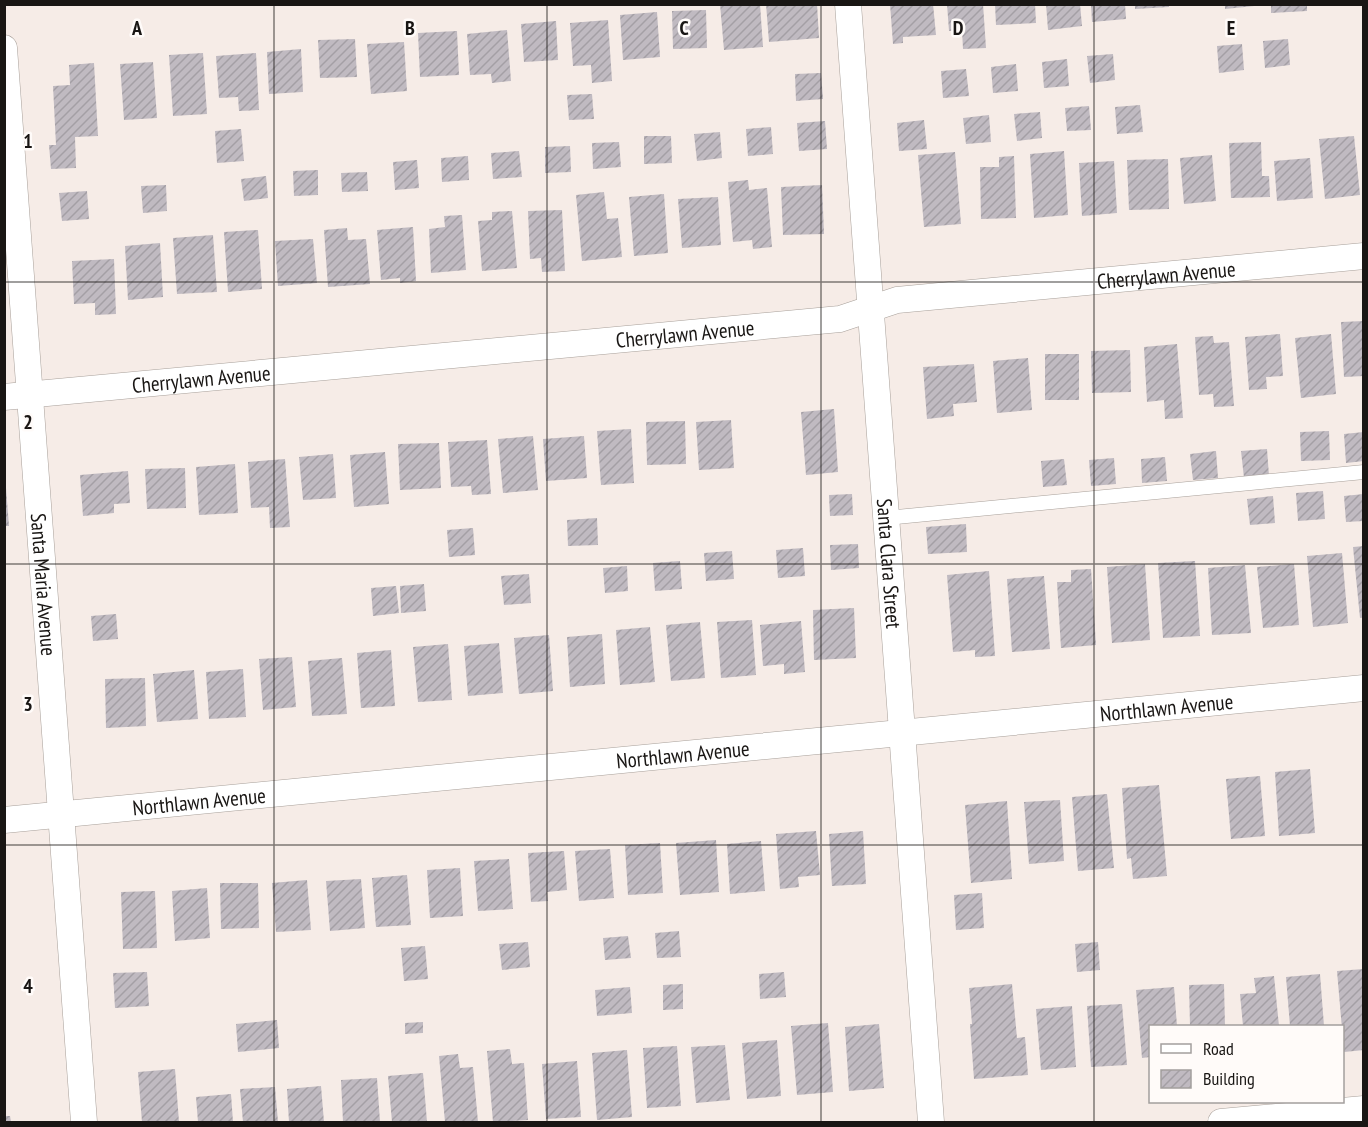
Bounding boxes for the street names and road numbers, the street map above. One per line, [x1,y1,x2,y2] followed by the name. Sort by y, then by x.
[1096,255,1237,295] street label: Cherrylawn Avenue
[615,314,756,353] street label: Cherrylawn Avenue
[131,359,272,399] street label: Cherrylawn Avenue
[871,497,908,630] street label: Santa Clara Street
[25,512,63,657] street label: Santa Maria Avenue
[1099,687,1234,727] street label: Northlawn Avenue
[615,734,751,774] street label: Northlawn Avenue
[131,781,267,821] street label: Northlawn Avenue

